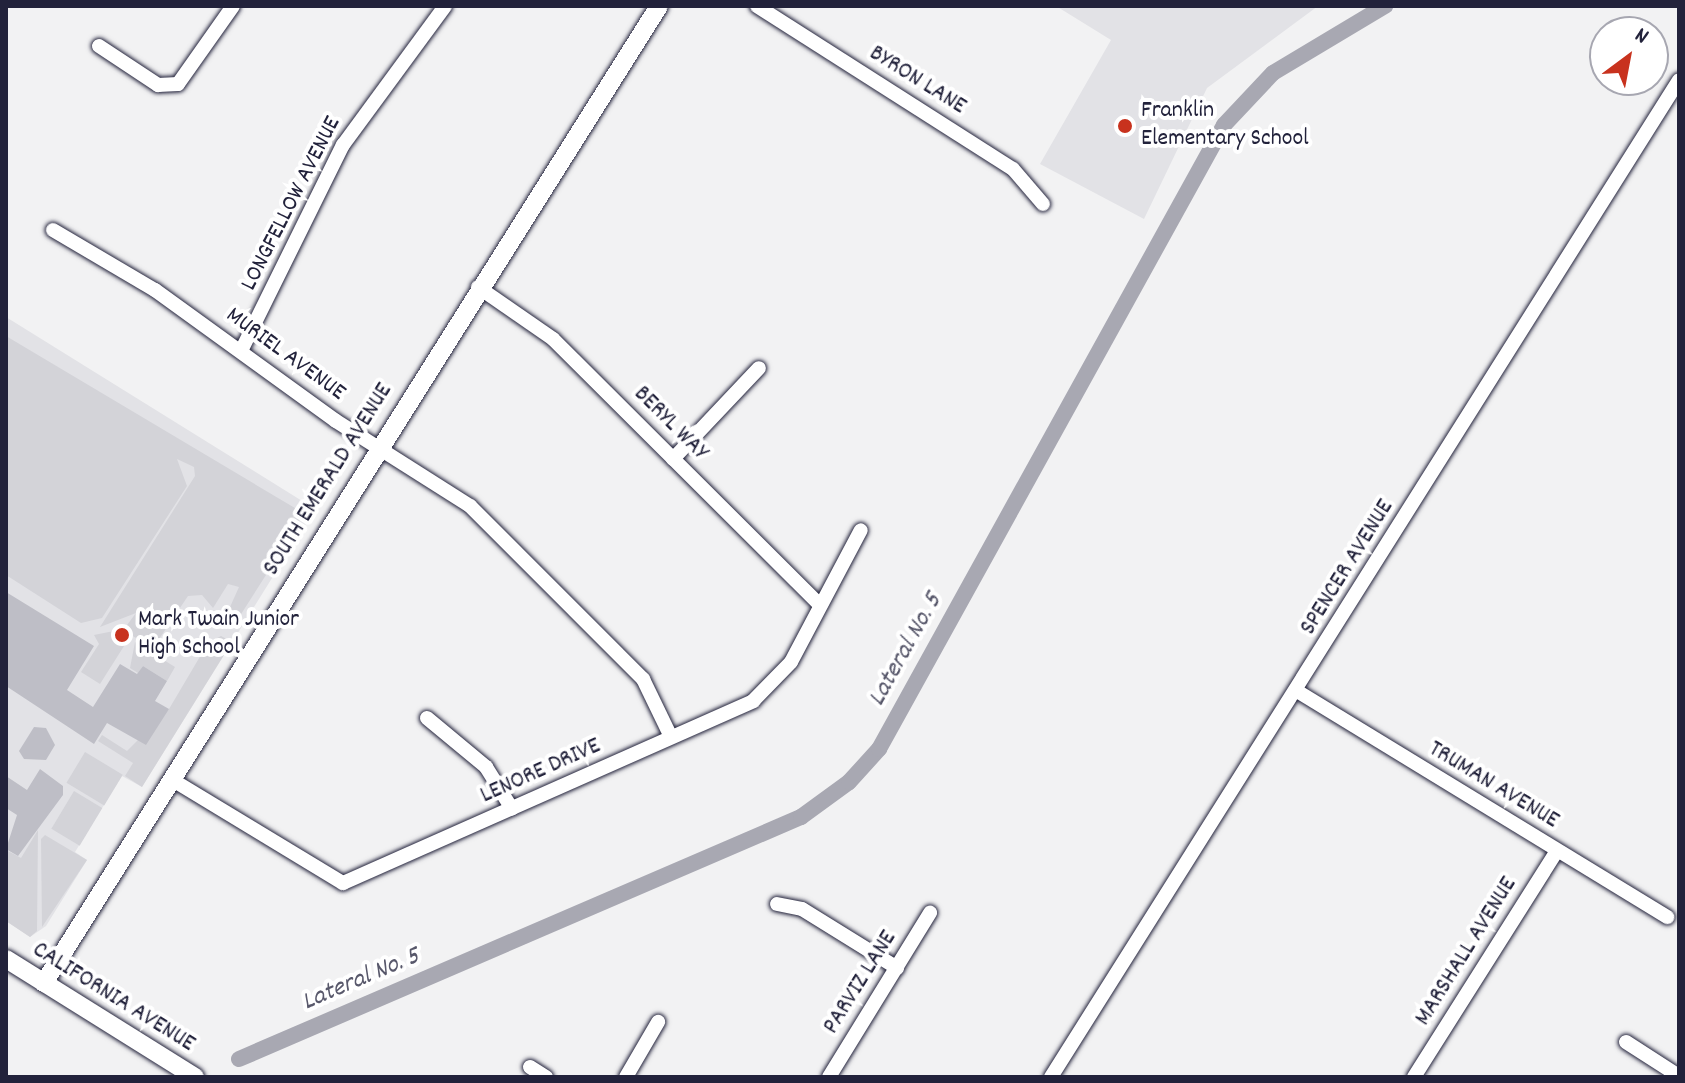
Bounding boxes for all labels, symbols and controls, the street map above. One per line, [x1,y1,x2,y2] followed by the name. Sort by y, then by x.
[1589,16,1669,96] north arrow
[1628,21,1654,53] text: N
[863,40,971,122] street label: BYRON LANE
[1141,98,1309,154] place label: Franklin Elementary School
[236,112,348,296] street label: LONGFELLOW AVENUE
[1116,117,1134,135] marker: Franklin Elementary School
[220,302,350,408] street label: MURIEL AVENUE
[258,378,400,582] street label: SOUTH EMERALD AVENUE
[627,381,713,467] street label: BERYL WAY
[1295,495,1401,641] street label: SPENCER AVENUE
[862,588,950,712] water label: Lateral No. 5
[138,607,299,663] place label: Mark Twain Junior High School
[113,626,131,644] marker: Mark Twain Junior High School
[477,733,605,811] street label: LENORE DRIVE
[1422,736,1564,836] street label: TRUMAN AVENUE
[1410,872,1524,1032] street label: MARSHALL AVENUE
[818,926,904,1040] street label: PARVIZ LANE
[26,936,200,1060] street label: CALIFORNIA AVENUE
[298,941,424,1019] water label: Lateral No. 5

